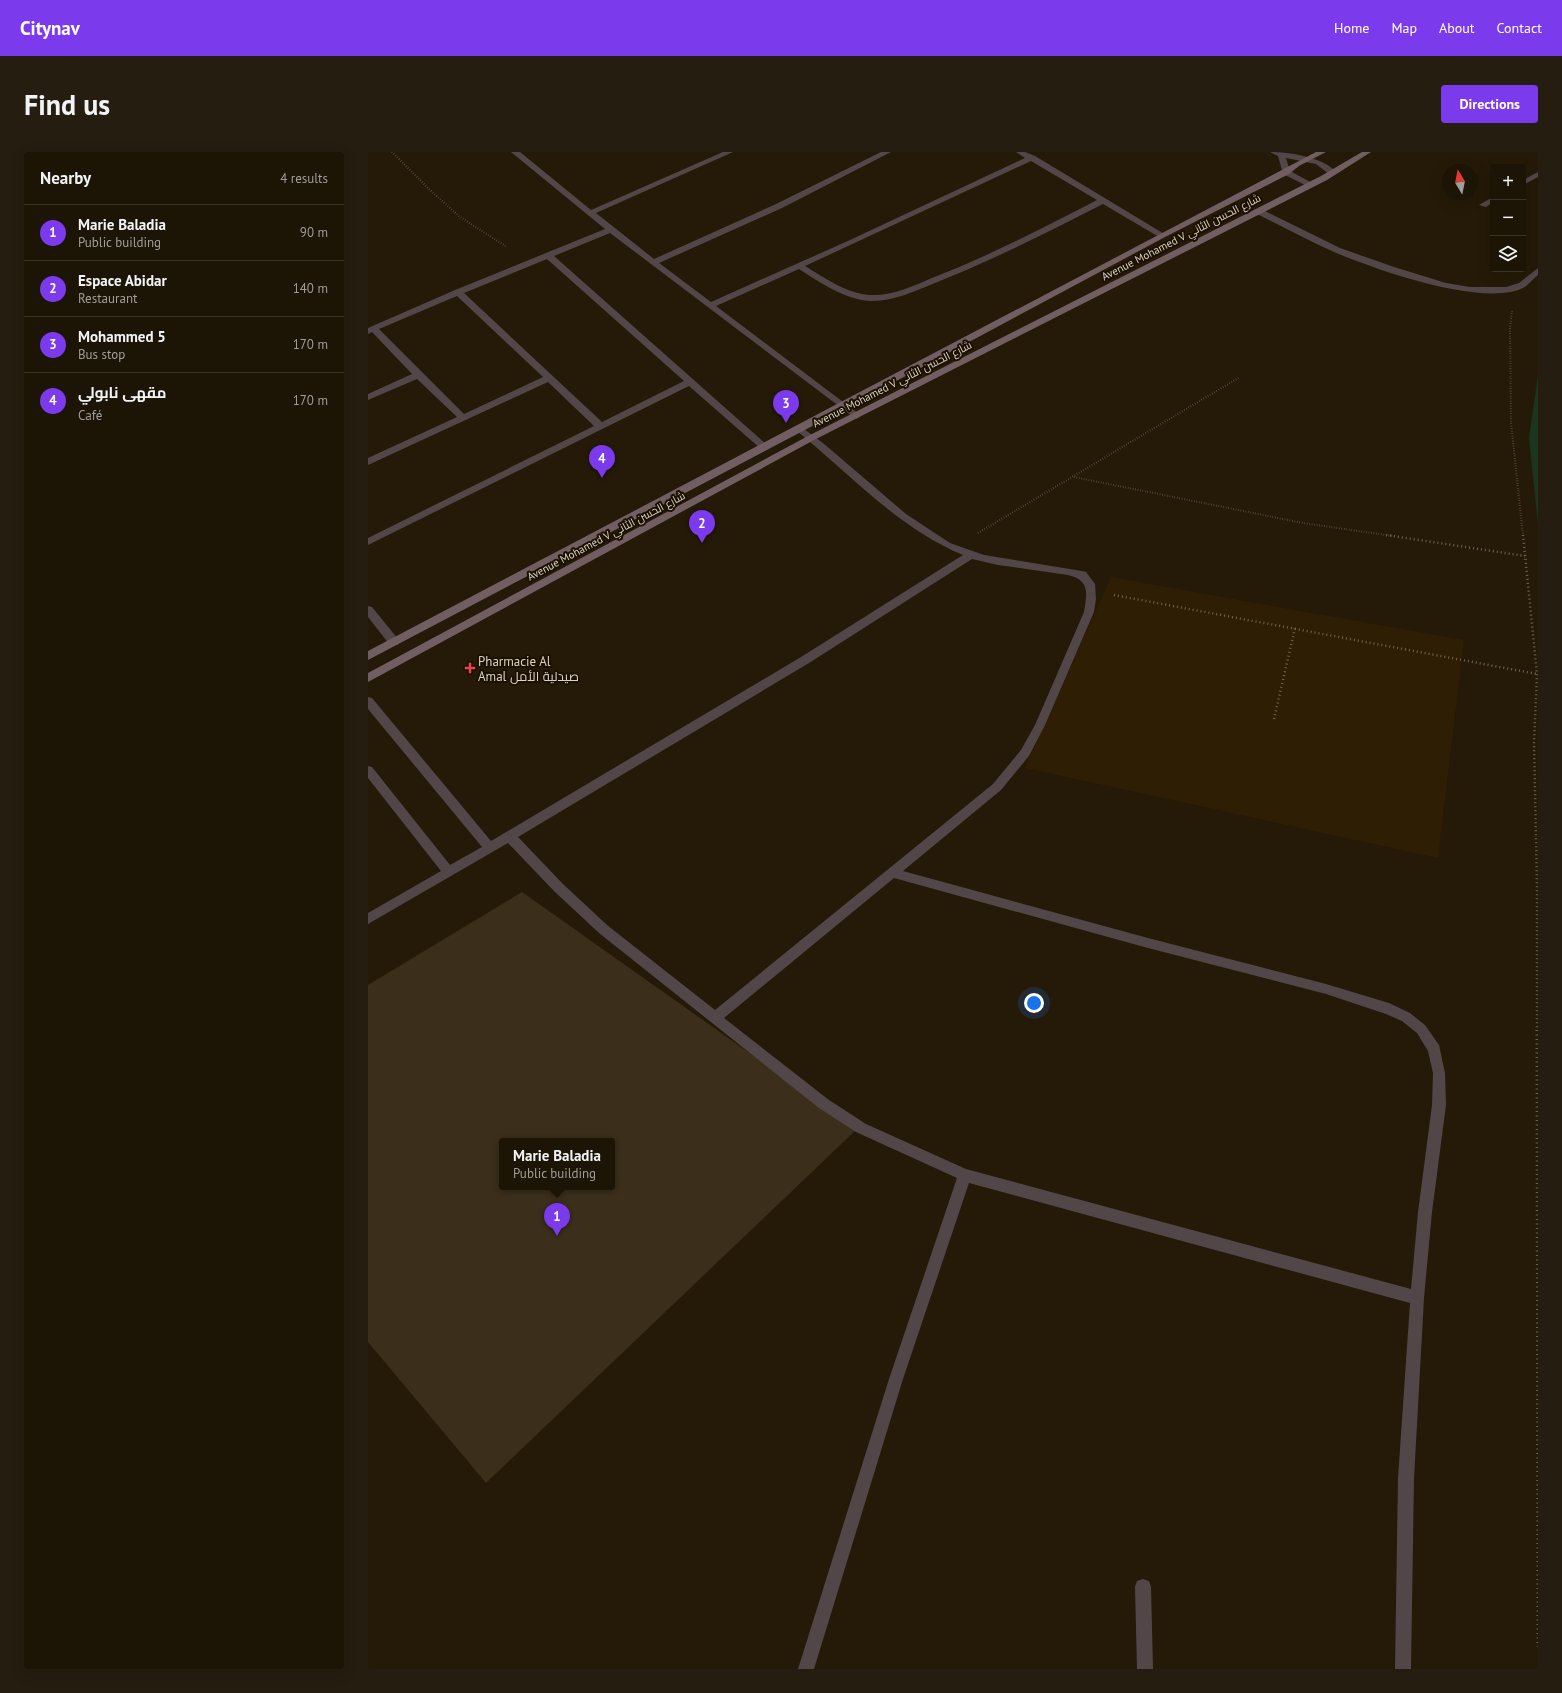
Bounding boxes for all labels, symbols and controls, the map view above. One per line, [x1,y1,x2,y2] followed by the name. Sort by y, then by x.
[20,16,80,40] text: Citynav
[1334,19,1369,37] text: Home
[1391,19,1417,37] text: Map
[1439,19,1475,37] text: About
[1497,19,1542,37] text: Contact
[1441,85,1538,123] button: Directions
[24,86,110,123] text: Find us
[1442,164,1478,200] north arrow
[1490,164,1526,272] map controls
[1490,164,1526,200] button: +
[40,167,91,189] text: Nearby
[280,170,328,187] text: 4 results
[1099,191,1264,285] street label: Avenue Mohamed V شارع الحسن الثاني
[1490,200,1526,236] button: −
[78,215,166,234] text: Marie Baladia
[49,224,57,241] text: 1
[300,224,328,241] text: 90 m
[78,234,161,251] text: Public building
[1490,236,1526,272] button: layers
[78,271,167,290] text: Espace Abidar
[49,280,57,297] text: 2
[293,280,328,297] text: 140 m
[78,290,137,307] text: Restaurant
[78,327,166,346] text: Mohammed 5
[49,336,57,353] text: 3
[293,336,328,353] text: 170 m
[810,338,975,432] street label: Avenue Mohamed V شارع الحسن الثاني
[78,346,125,363] text: Bus stop
[78,383,166,402] text: مقهى نابولي
[773,390,799,423] pin: 3
[49,392,57,409] text: 4
[293,392,328,409] text: 170 m
[78,407,102,424] text: Café
[589,445,615,478] pin: 4
[525,488,688,586] street label: Avenue Mohamed V شارع الحسن الثاني
[689,510,715,543] pin: 2
[478,653,579,685] place label: Pharmacie Al Amal صيدلية الأمل
[465,663,475,673] marker: Pharmacie Al Amal صيدلية الأمل
[1024,993,1044,1013] your location
[499,1138,615,1190] popup
[513,1146,601,1165] text: Marie Baladia
[513,1165,596,1182] text: Public building
[544,1203,570,1236] pin: 1

